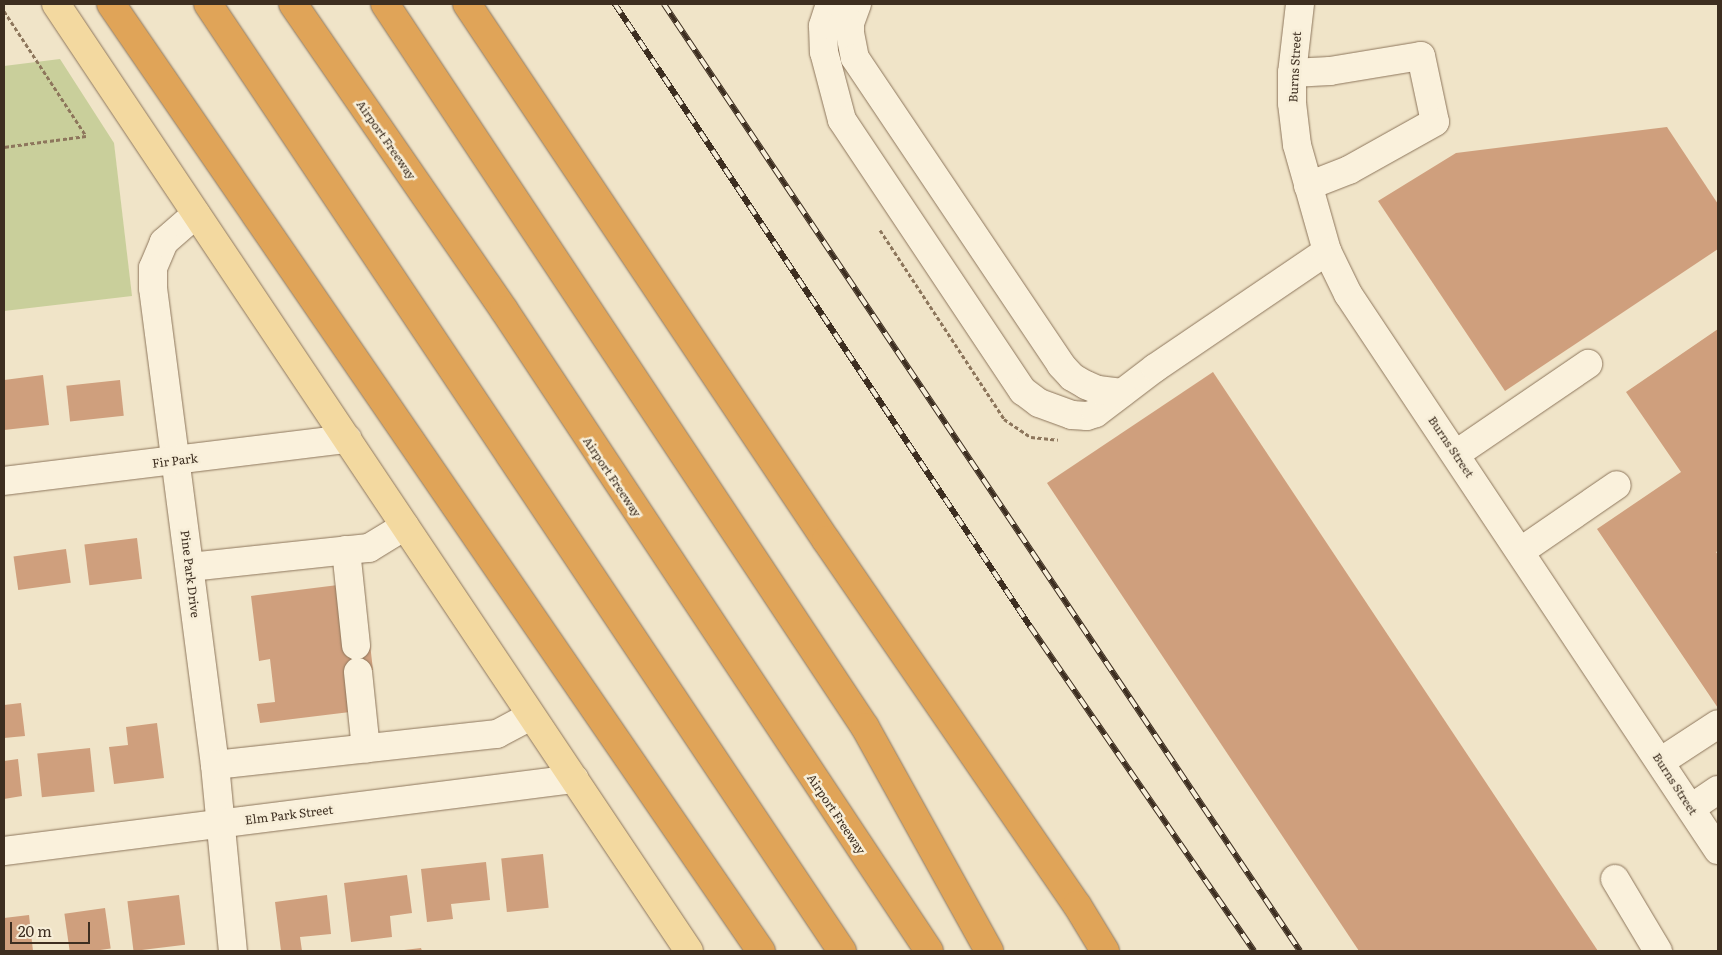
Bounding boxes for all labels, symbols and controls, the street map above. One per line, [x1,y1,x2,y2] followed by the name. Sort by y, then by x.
[1286,31,1304,103] street label: Burns Street
[353,97,419,183] street label: Airport Freeway
[1425,413,1477,481] street label: Burns Street
[580,434,644,520] street label: Airport Freeway
[151,451,199,471] street label: Fir Park
[177,529,203,619] street label: Pine Park Drive
[1650,750,1700,818] street label: Burns Street
[804,771,868,857] street label: Airport Freeway
[244,802,334,828] street label: Elm Park Street
[12,912,92,944] scale bar
[18,919,52,942] text: 20 m

